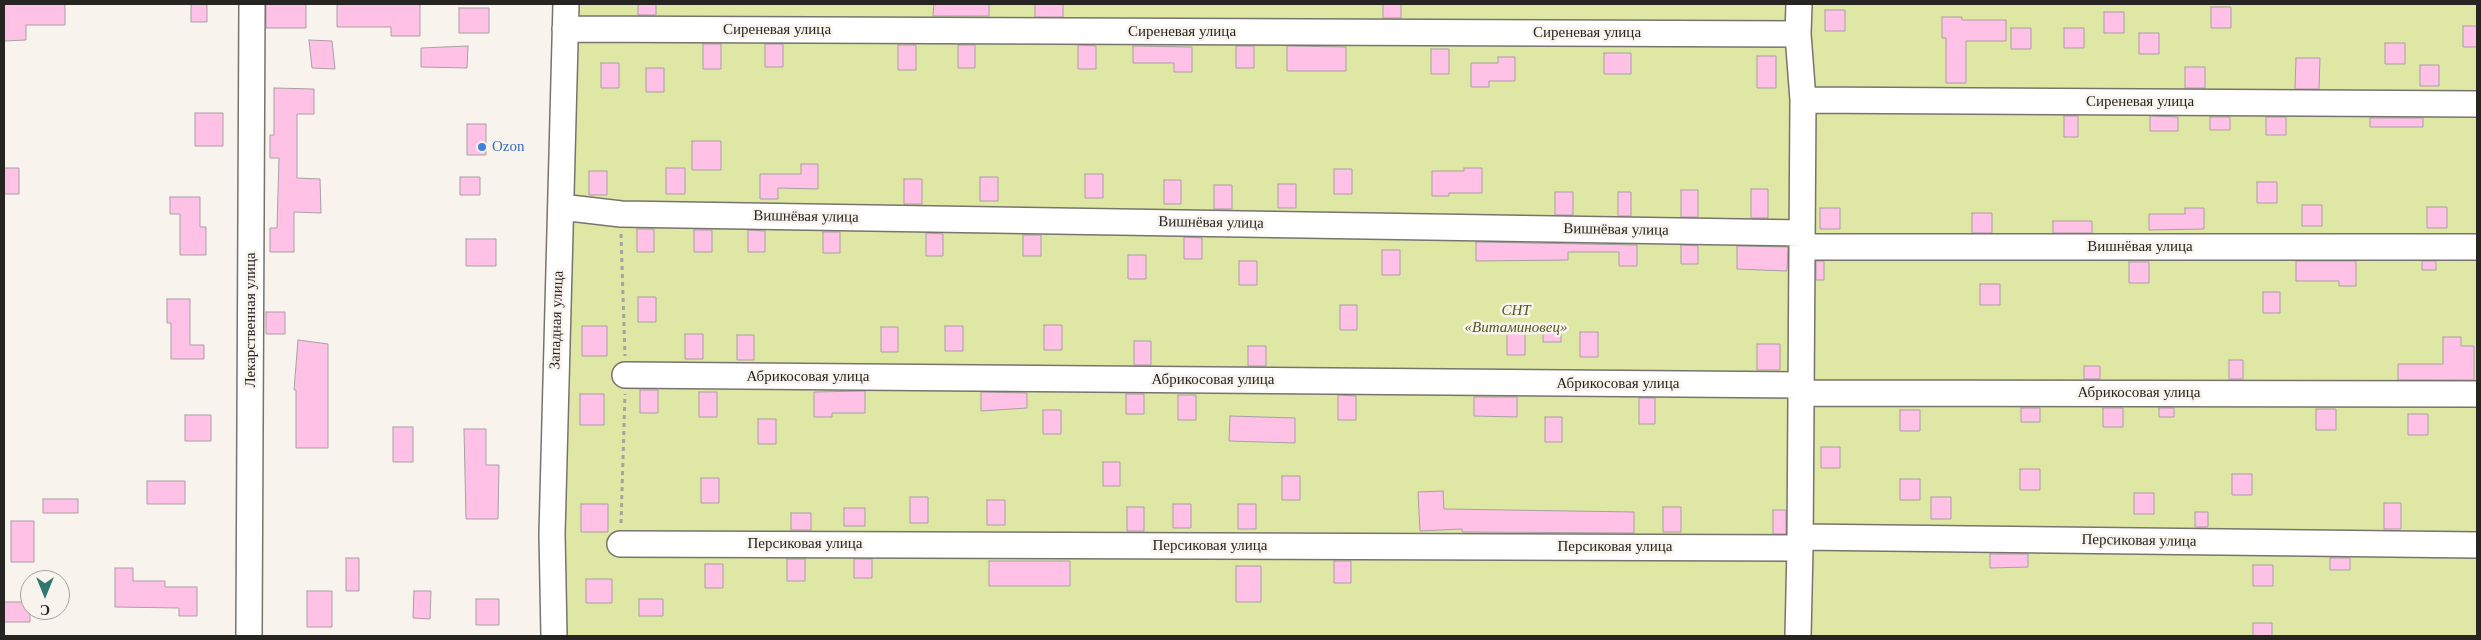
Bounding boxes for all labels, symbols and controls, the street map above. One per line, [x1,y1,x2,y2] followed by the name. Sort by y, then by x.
[723,21,831,39] street label: Сиреневая улица
[1128,23,1236,41] street label: Сиреневая улица
[1533,24,1641,42] street label: Сиреневая улица
[2086,93,2194,111] street label: Сиреневая улица
[492,138,524,156] place label: Ozon
[476,141,488,153] marker: Ozon
[753,207,859,227] street label: Вишнёвая улица
[1158,213,1264,233] street label: Вишнёвая улица
[1563,220,1669,240] street label: Вишнёвая улица
[2087,238,2193,256] street label: Вишнёвая улица
[242,252,260,388] street label: Лекарственная улица
[546,270,568,370] street label: Западная улица
[1465,302,1567,337] park label: СНТ «Витаминовец»
[746,368,870,386] street label: Абрикосовая улица
[1151,371,1275,389] street label: Абрикосовая улица
[1556,375,1680,393] street label: Абрикосовая улица
[2077,384,2201,402] street label: Абрикосовая улица
[2081,531,2197,551] street label: Персиковая улица
[748,535,862,553] street label: Персиковая улица
[1153,537,1267,555] street label: Персиковая улица
[1558,538,1672,556] street label: Персиковая улица
[20,570,70,620] north arrow
[40,602,50,617] text: С

